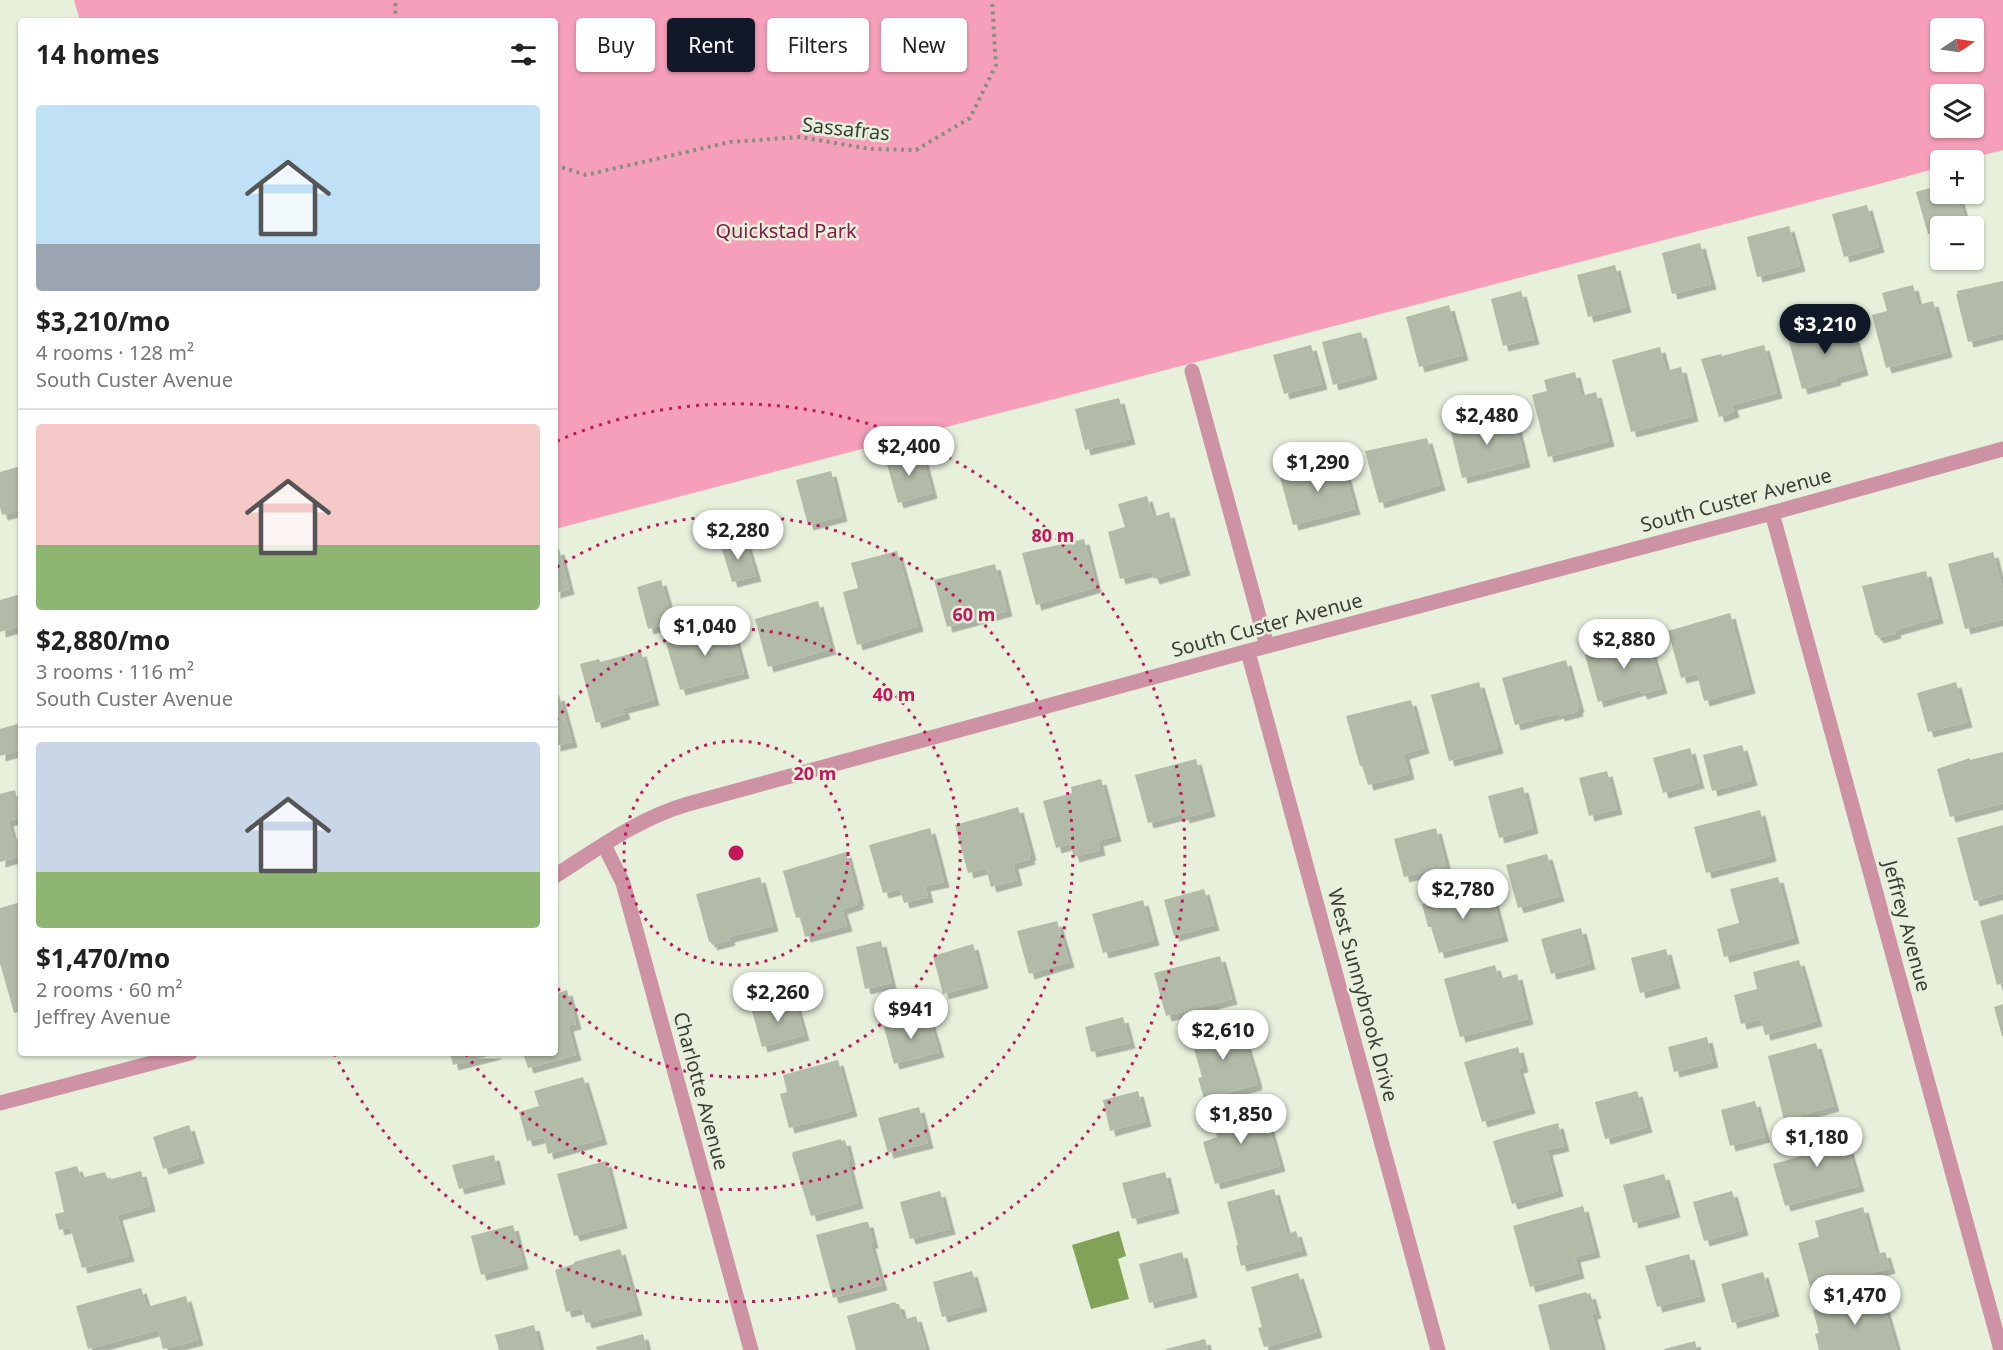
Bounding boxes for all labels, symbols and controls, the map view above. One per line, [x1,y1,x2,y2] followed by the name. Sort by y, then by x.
[576,18,655,72] chip: Buy
[667,18,755,72] chip: Rent
[767,18,869,72] chip: Filters
[881,18,967,72] chip: New
[1930,18,1984,72] north arrow
[1930,18,1984,270] map controls
[36,36,160,72] text: 14 homes
[507,38,540,71] icon: filters
[1930,84,1984,138] button: layers
[801,110,891,147] street label: Sassafras
[234,144,342,252] icon: home
[1930,150,1984,204] button: +
[1930,216,1984,270] button: −
[715,217,857,244] park label: Quickstad Park
[36,303,170,339] text: $3,210/mo
[1776,304,1874,355] pin: $3,210
[1794,310,1856,337] text: $3,210
[36,339,194,366] text: 4 rooms · 128 m²
[36,366,233,393] text: South Custer Avenue
[1438,395,1536,446] pin: $2,480
[1456,401,1518,428] text: $2,480
[860,426,958,477] pin: $2,400
[878,432,940,459] text: $2,400
[1269,442,1367,493] pin: $1,290
[1287,448,1349,475] text: $1,290
[1637,461,1835,538] street label: South Custer Avenue
[234,463,342,571] icon: home
[689,510,787,561] pin: $2,280
[707,516,769,543] text: $2,280
[1032,523,1074,547] text: 80 m
[1168,586,1366,663] street label: South Custer Avenue
[953,602,995,626] text: 60 m
[656,606,754,657] pin: $1,040
[674,612,736,639] text: $1,040
[1575,619,1673,670] pin: $2,880
[36,622,170,658] text: $2,880/mo
[1593,625,1655,652] text: $2,880
[36,658,194,685] text: 3 rooms · 116 m²
[873,682,915,706] text: 40 m
[36,685,233,712] text: South Custer Avenue
[794,761,836,785] text: 20 m
[234,781,342,889] icon: home
[726,843,746,863] centre of rings
[1876,855,1938,995] street label: Jeffrey Avenue
[1414,869,1512,920] pin: $2,780
[1432,875,1494,902] text: $2,780
[1322,885,1405,1104] street label: West Sunnybrook Drive
[36,940,170,976] text: $1,470/mo
[729,972,827,1023] pin: $2,260
[36,976,183,1003] text: 2 rooms · 60 m²
[747,978,809,1005] text: $2,260
[875,989,947,1040] pin: $941
[888,995,934,1022] text: $941
[36,1003,171,1030] text: Jeffrey Avenue
[667,1009,736,1173] street label: Charlotte Avenue
[1174,1010,1272,1061] pin: $2,610
[1192,1016,1254,1043] text: $2,610
[1192,1094,1290,1145] pin: $1,850
[1210,1100,1272,1127] text: $1,850
[1768,1117,1866,1168] pin: $1,180
[1786,1123,1848,1150] text: $1,180
[1806,1275,1904,1326] pin: $1,470
[1824,1281,1886,1308] text: $1,470

